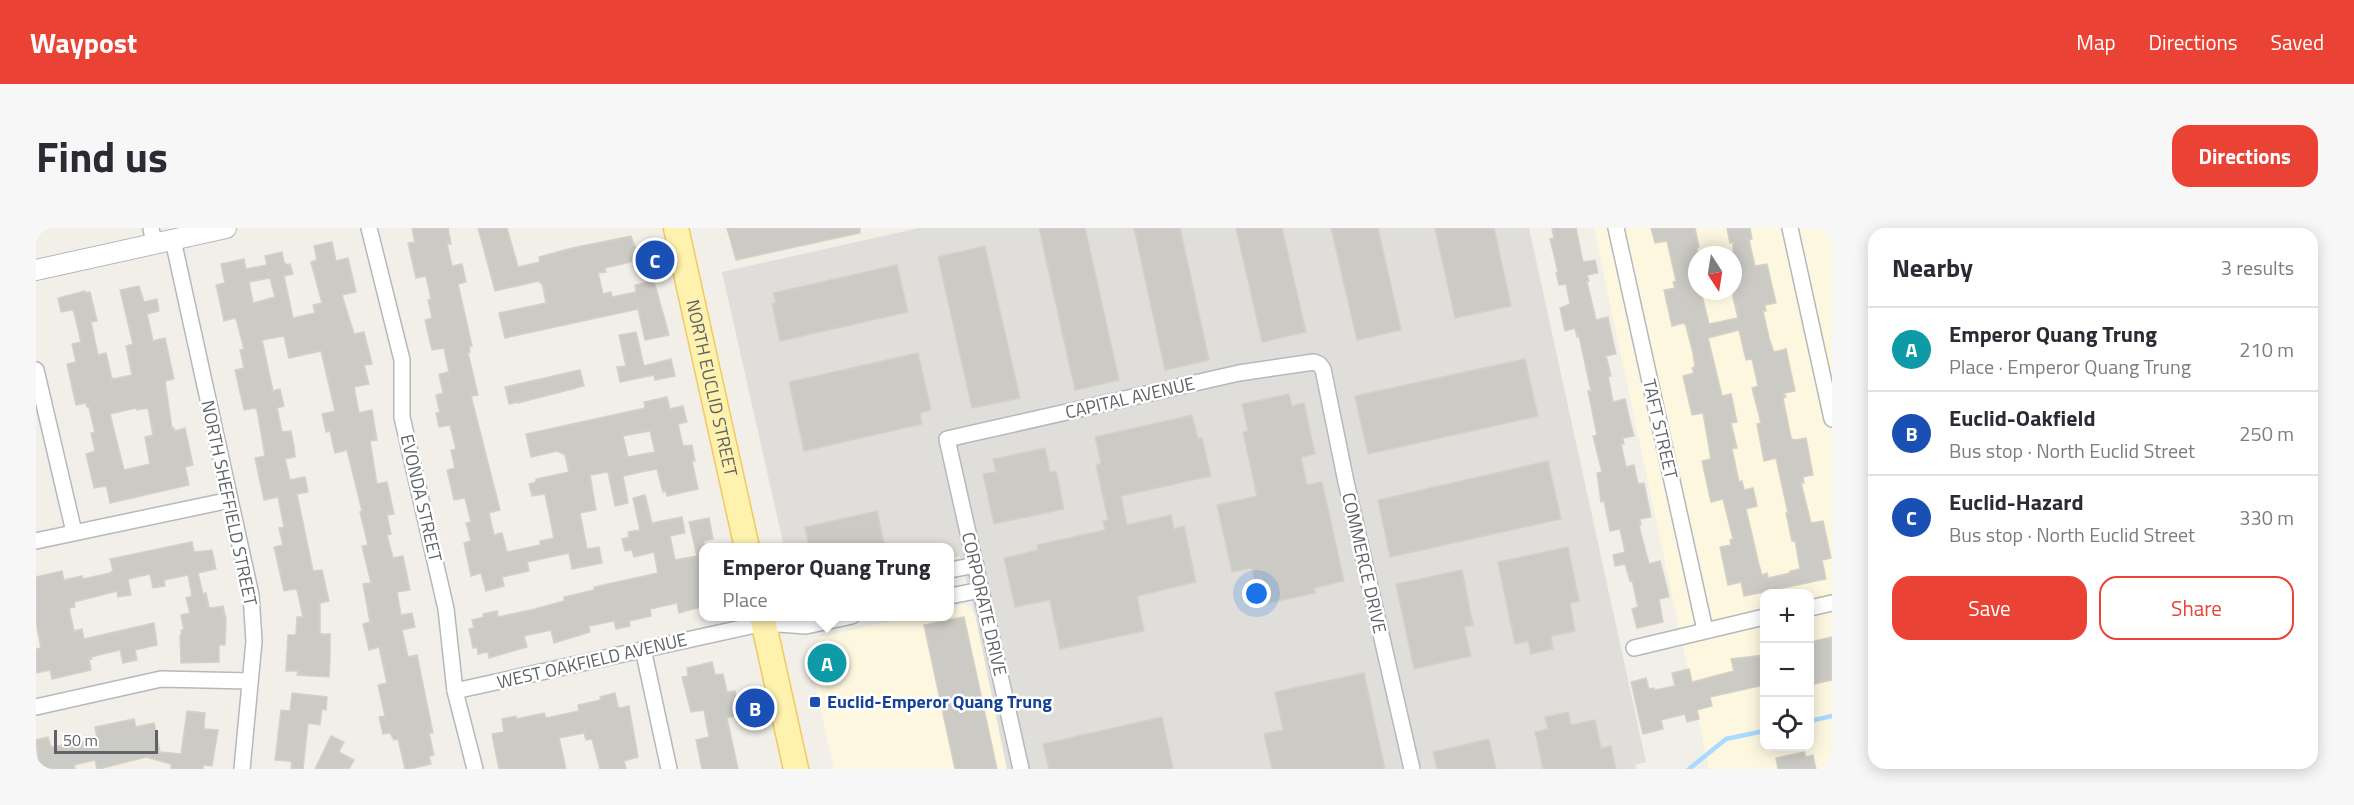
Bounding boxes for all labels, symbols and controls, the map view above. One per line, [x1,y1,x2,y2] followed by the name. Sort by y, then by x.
[30,21,137,64] text: Waypost
[2076,26,2116,58] text: Map
[2149,26,2238,58] text: Directions
[2271,26,2324,58] text: Saved
[36,124,168,188] text: Find us
[2172,125,2318,187] button: Directions
[636,237,674,282] pin: C
[1688,246,1742,300] north arrow
[1892,248,1973,287] text: Nearby
[2221,252,2294,283] text: 3 results
[679,297,745,479] street label: NORTH EUCLID STREET
[1949,317,2157,351] text: Emperor Quang Trung
[1905,334,1918,365] text: A
[2239,334,2294,365] text: 210 m
[1949,351,2191,382] text: Place · Emperor Quang Trung
[1063,370,1197,426] street label: CAPITAL AVENUE
[1636,376,1685,482] street label: TAFT STREET
[194,398,265,609] street label: NORTH SHEFFIELD STREET
[1949,401,2096,435] text: Euclid-Oakfield
[1905,418,1918,449] text: B
[2239,418,2294,449] text: 250 m
[394,432,449,565] street label: EVONDA STREET
[1949,435,2195,466] text: Bus stop · North Euclid Street
[1949,485,2083,519] text: Euclid-Hazard
[1335,490,1394,636] street label: COMMERCE DRIVE
[1906,502,1917,533] text: C
[2239,502,2294,533] text: 330 m
[1949,519,2195,550] text: Bus stop · North Euclid Street
[955,529,1014,679] street label: CORPORATE DRIVE
[699,543,954,621] popup
[723,550,930,584] text: Emperor Quang Trung
[1892,576,2087,640] button: Save
[2099,576,2294,640] button: Share
[1242,579,1271,608] your location
[723,584,768,615] text: Place
[1760,589,1814,751] map controls
[1760,589,1814,643] button: +
[494,626,690,695] street label: WEST OAKFIELD AVENUE
[808,640,846,686] pin: A
[1760,643,1814,697] button: −
[736,686,774,730] pin: B
[827,688,1052,715] place label: Euclid-Emperor Quang Trung
[808,695,822,709] marker: Euclid-Emperor Quang Trung
[1760,697,1814,751] button: locate
[54,727,158,754] scale bar
[63,728,98,752] text: 50 m

